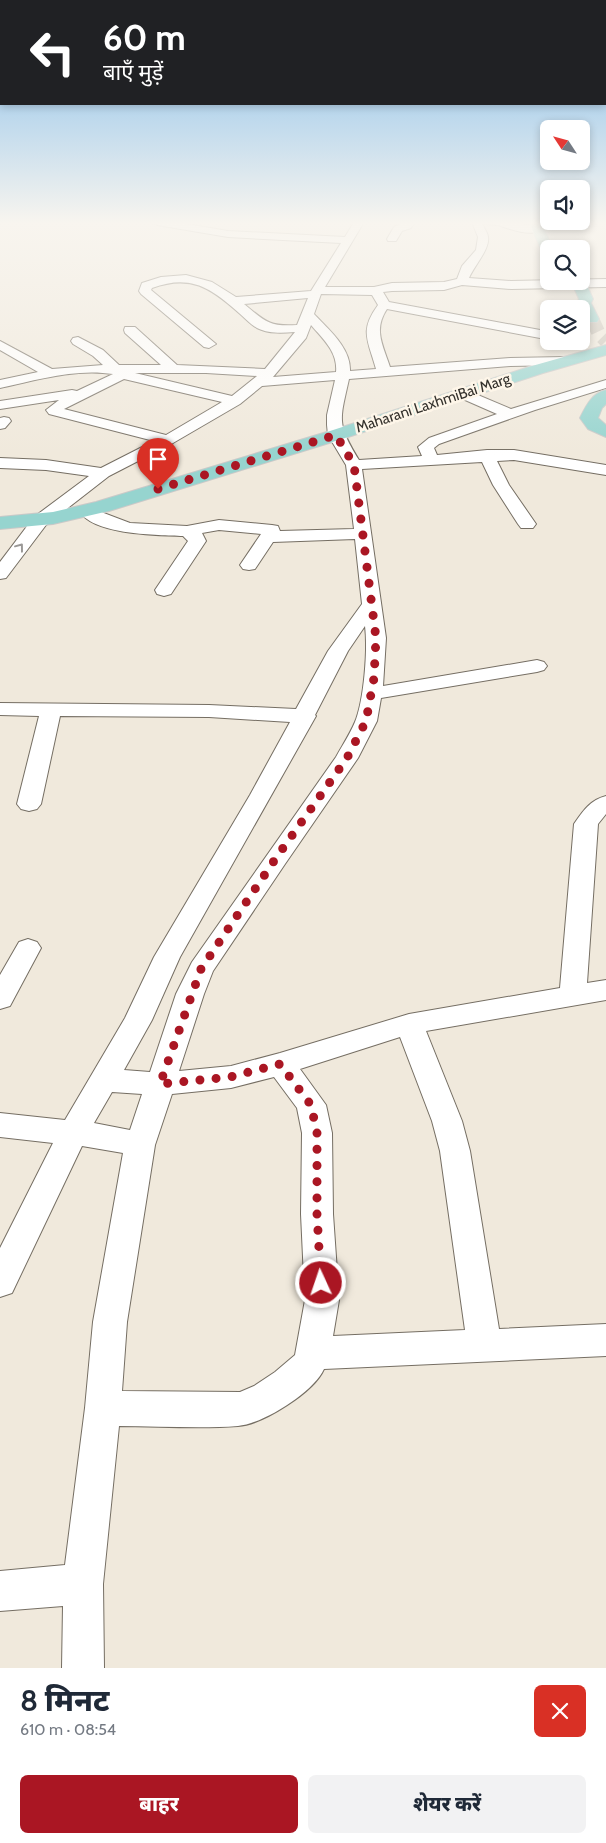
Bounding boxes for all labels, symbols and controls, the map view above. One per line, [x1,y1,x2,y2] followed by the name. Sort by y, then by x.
[103,16,186,59] text: 60 m
[20,20,85,85] icon: left
[103,59,163,86] text: बाएँ मुड़ें
[540,120,590,170] north arrow
[540,120,590,350] map controls
[540,180,590,230] button: sound
[540,240,590,290] button: search
[540,300,590,350] button: layers
[353,369,513,437] street label: Maharani LaxhmiBai Marg
[137,438,179,489] pin
[144,445,172,473] icon: arrive
[14,543,23,553] one-way arrow
[294,1256,346,1308] position arrow
[20,1682,109,1719] text: 8 मिनट
[534,1685,586,1737] button: close
[20,1720,116,1739] text: 610 m · 08:54
[20,1775,298,1833] button: बाहर
[308,1775,586,1833] button: शेयर करें

